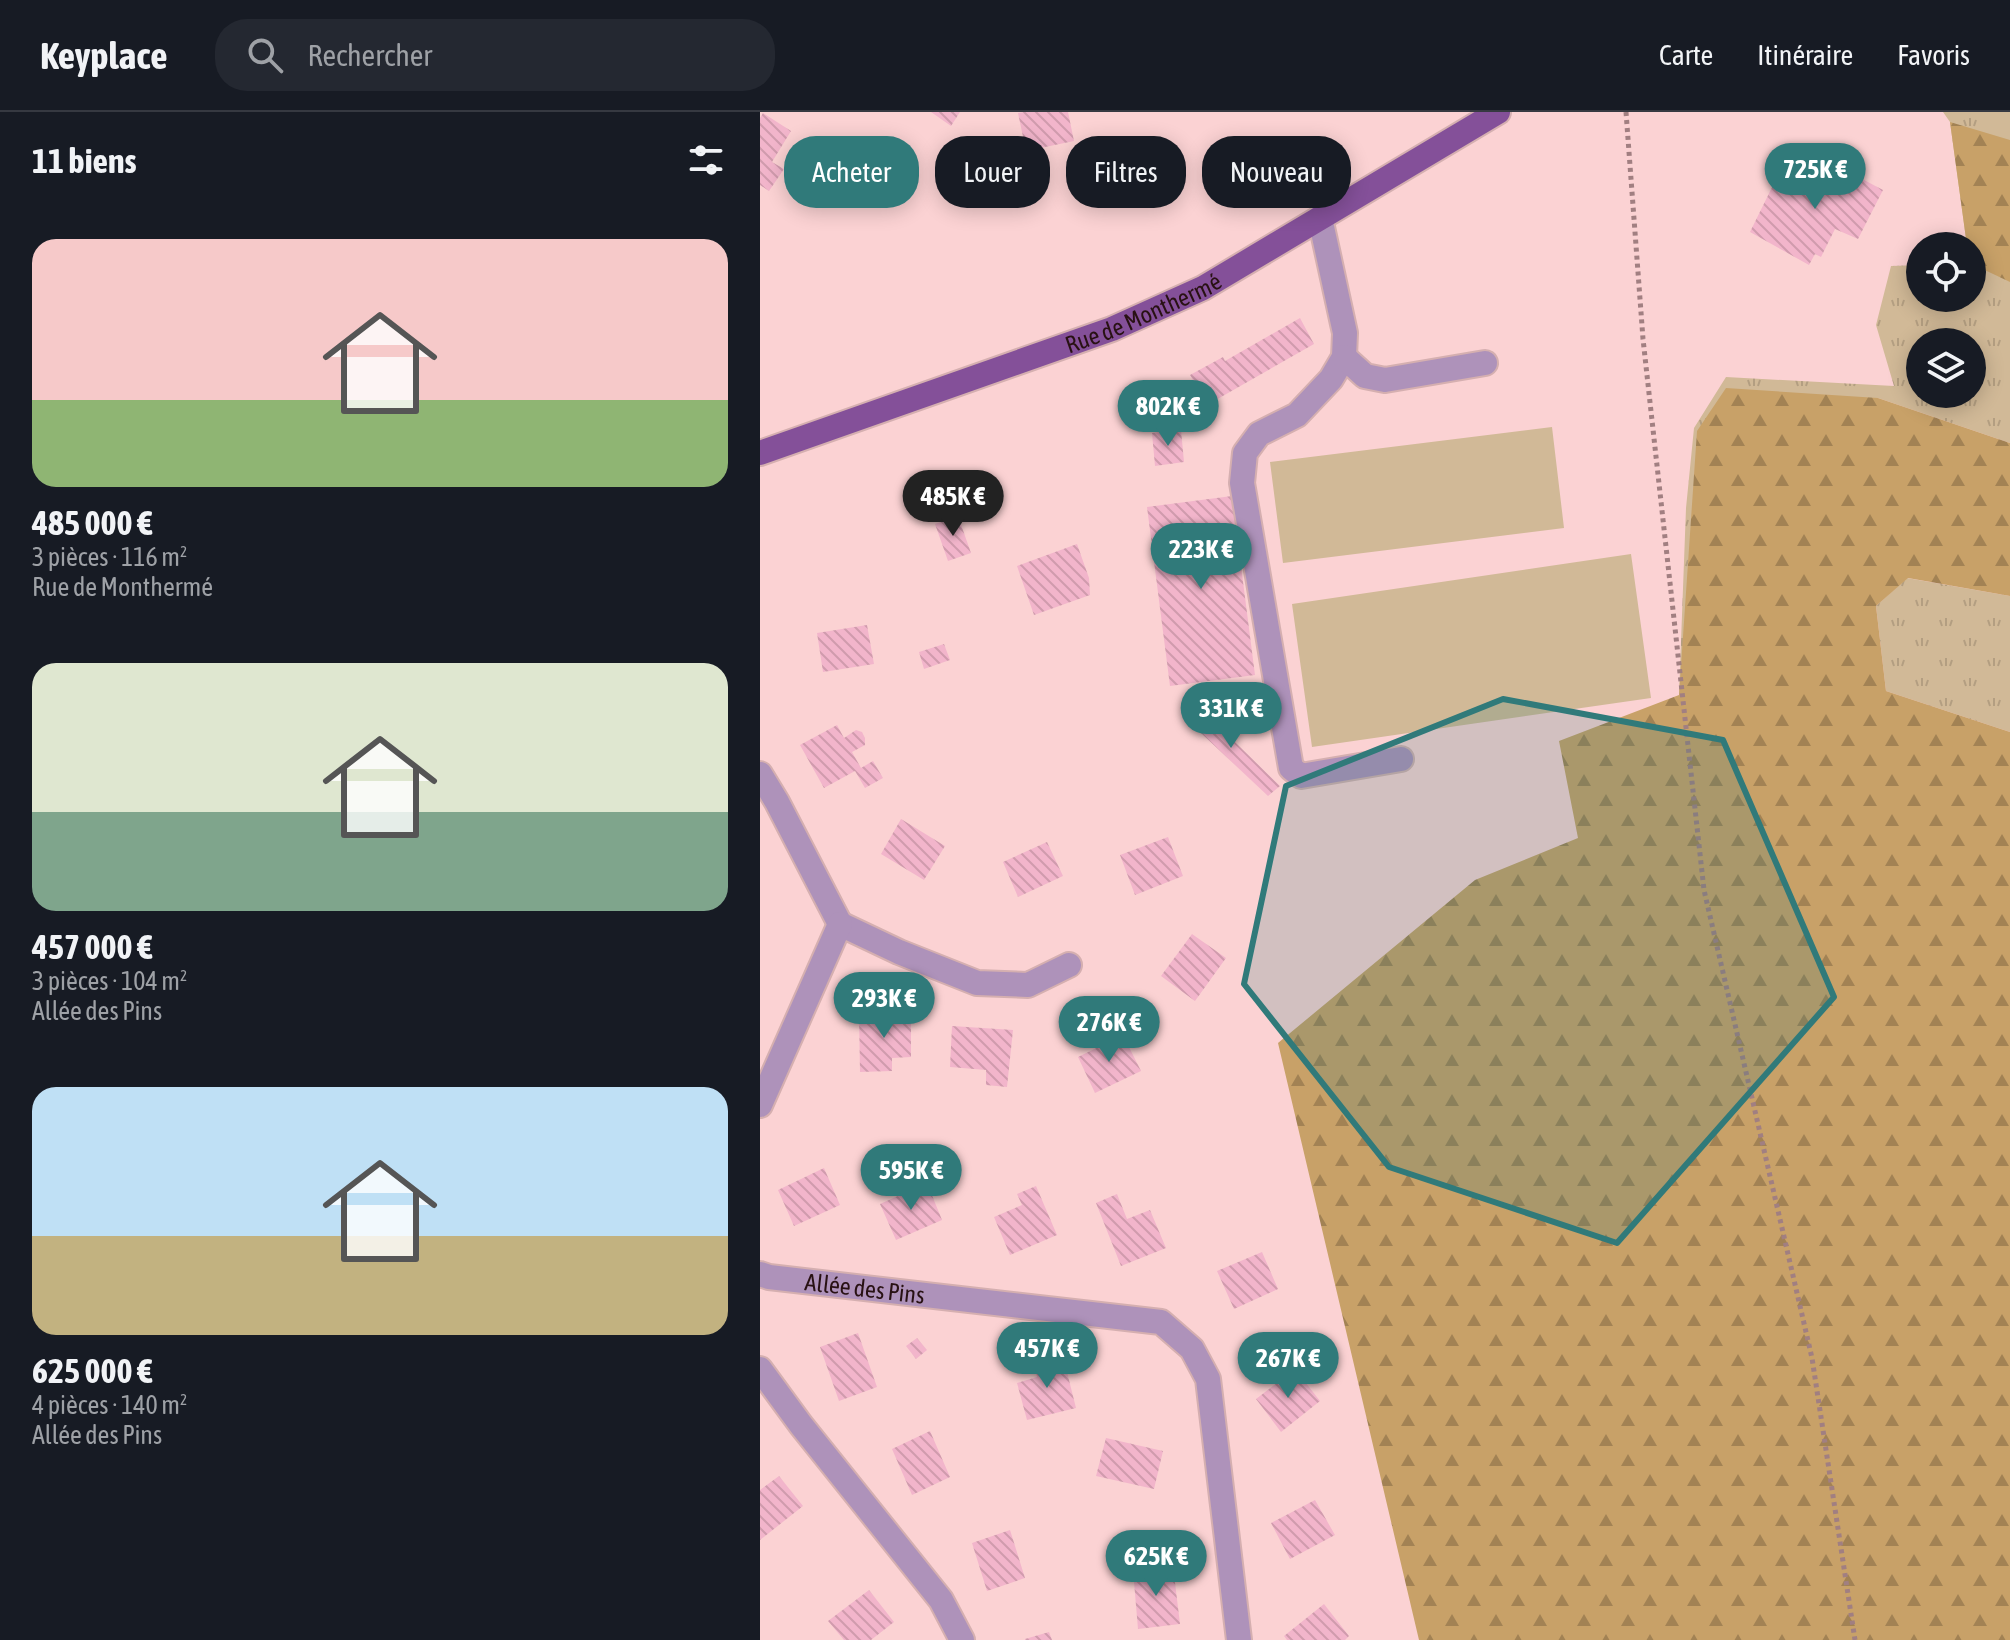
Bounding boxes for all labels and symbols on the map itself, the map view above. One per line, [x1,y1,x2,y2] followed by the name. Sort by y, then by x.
[1750,143,1880,211] pin: 725K €
[1062,267,1226,358] street label: Rue de Monthermé
[1103,380,1233,448] pin: 802K €
[888,470,1018,538] pin: 485K €
[1136,523,1266,591] pin: 223K €
[1166,682,1296,750] pin: 331K €
[819,972,949,1040] pin: 293K €
[1044,996,1174,1064] pin: 276K €
[846,1144,976,1212] pin: 595K €
[804,1268,926,1308] street label: Allée des Pins
[982,1322,1112,1390] pin: 457K €
[1223,1332,1353,1400] pin: 267K €
[1091,1530,1221,1598] pin: 625K €

